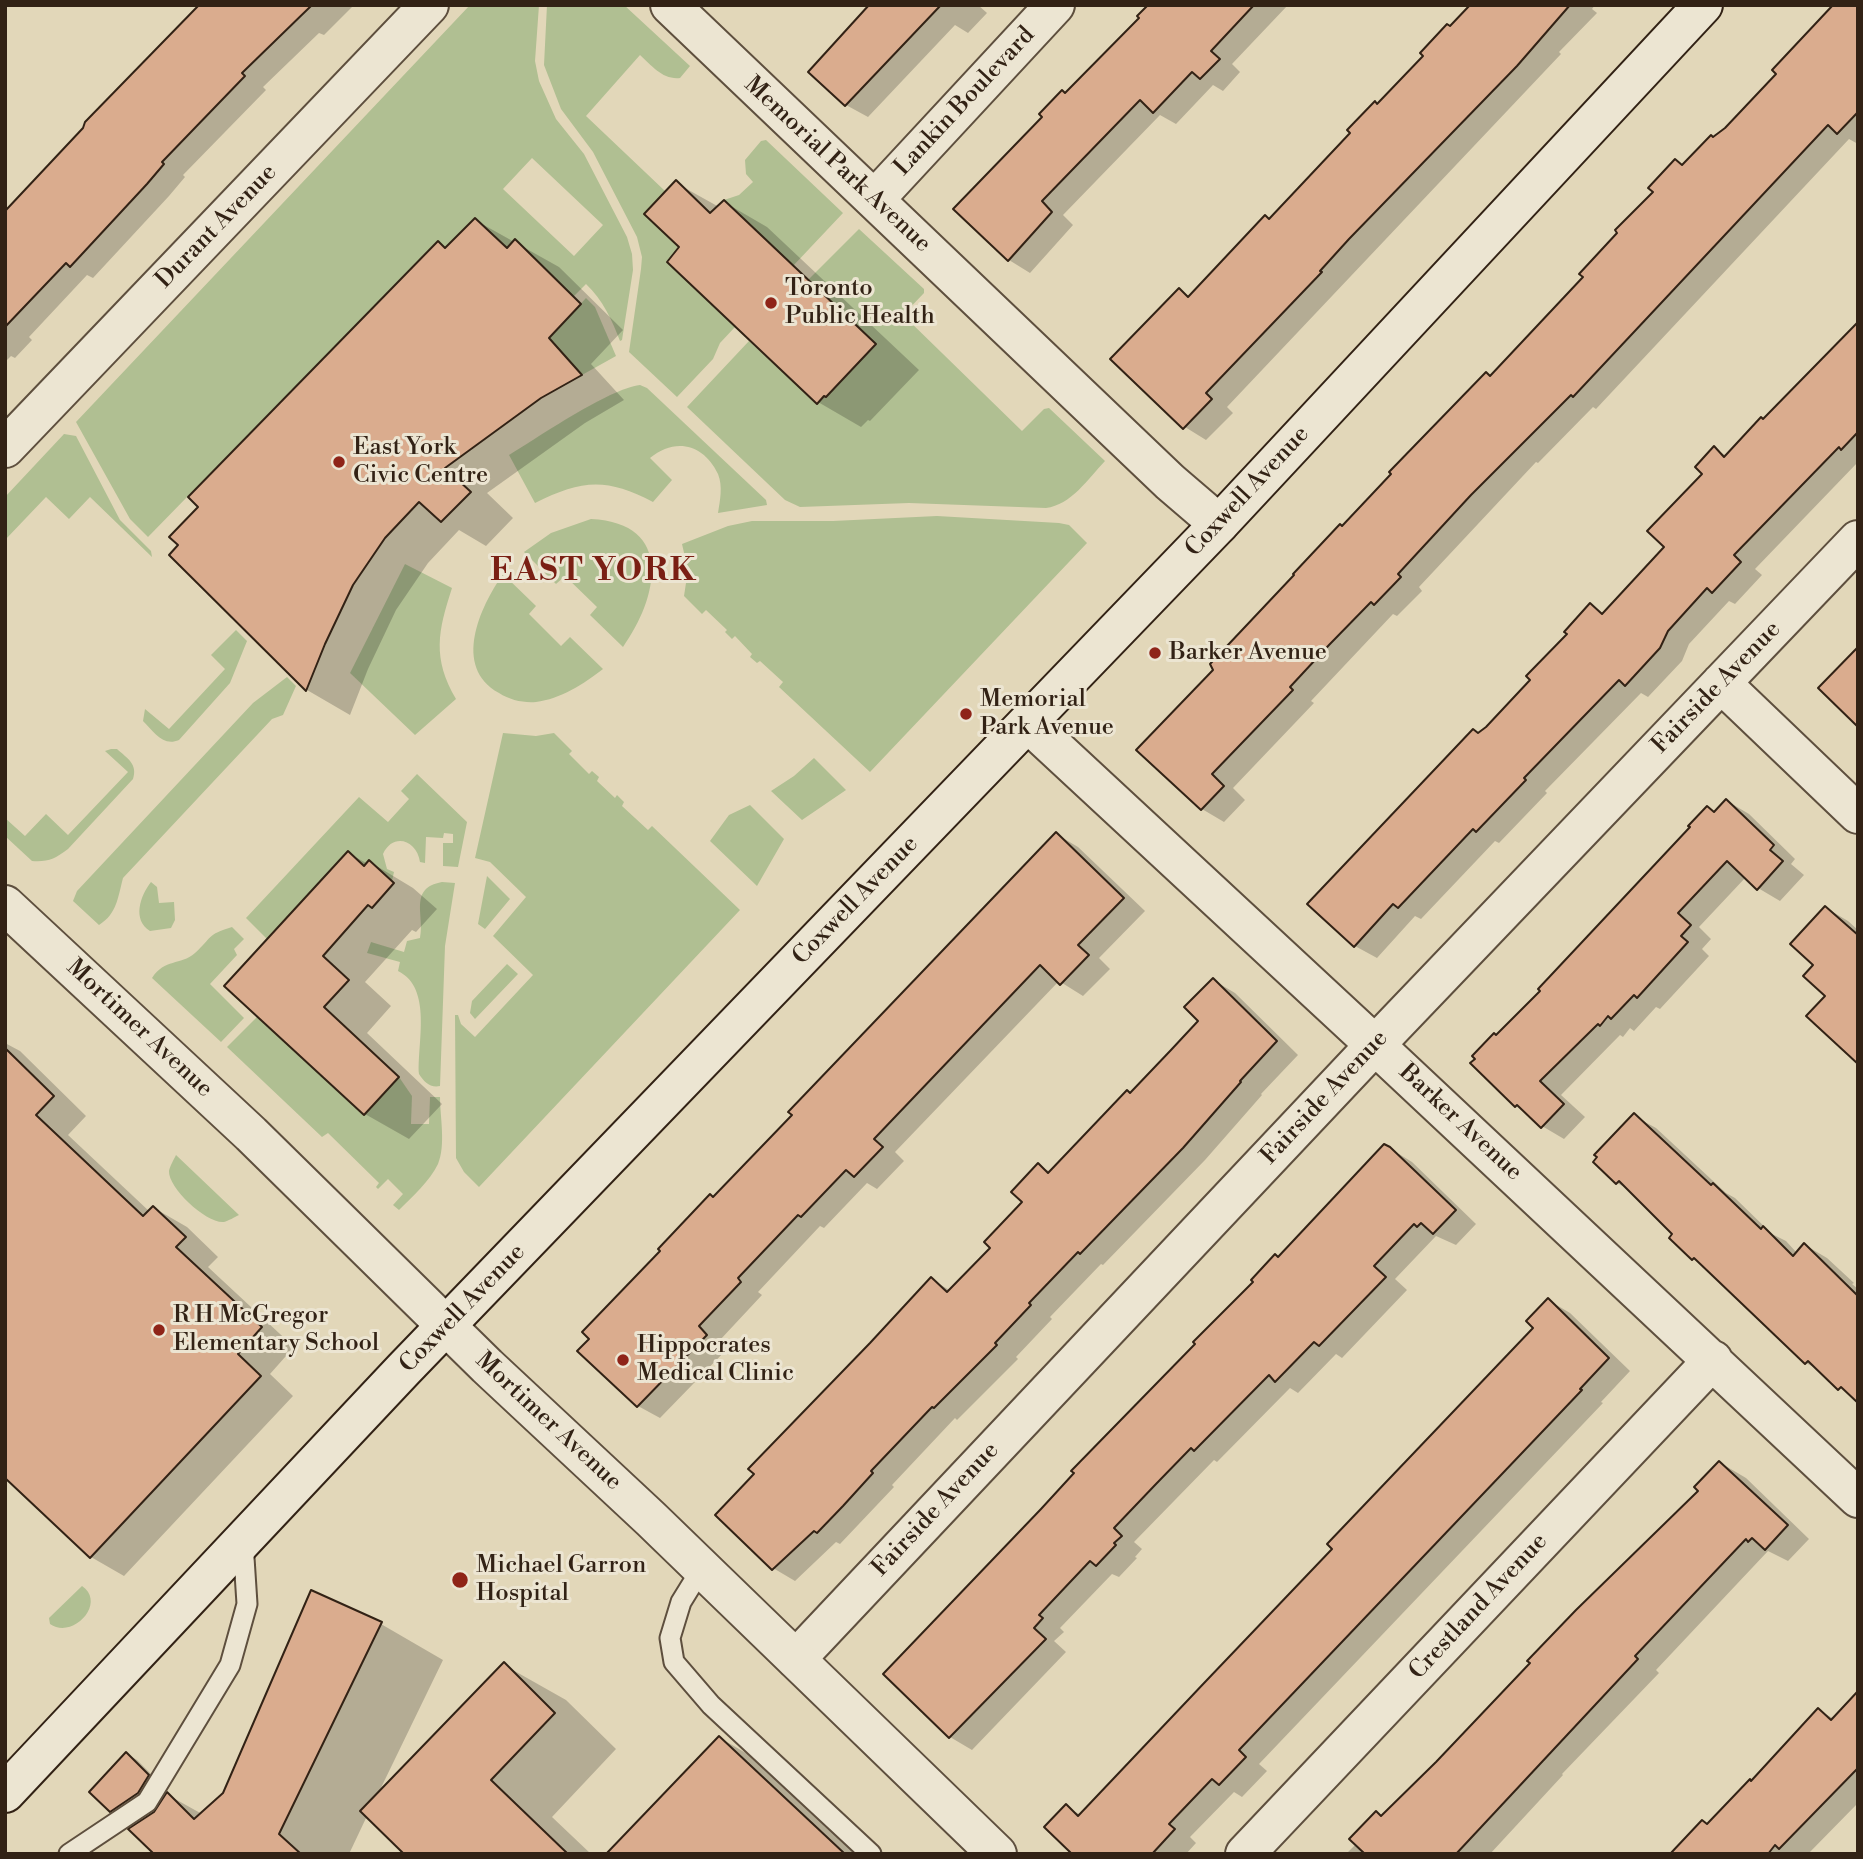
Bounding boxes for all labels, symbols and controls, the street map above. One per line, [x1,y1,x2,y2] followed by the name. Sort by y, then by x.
[889,22,1041,182] street label: Lankin Boulevard
[738,71,936,259] street label: Memorial Park Avenue
[151,159,283,295] street label: Durant Avenue
[785,275,935,331] place label: Toronto Public Health
[763,295,779,311] marker: Toronto Public Health
[1180,421,1316,563] street label: Coxwell Avenue
[353,434,488,490] place label: East York Civic Centre
[331,454,347,470] marker: East York Civic Centre
[491,553,697,591] district label: EAST YORK
[1647,616,1787,760] street label: Fairside Avenue
[1169,639,1327,667] place label: Barker Avenue
[1147,645,1163,661] marker: Barker Avenue
[980,686,1114,742] place label: Memorial Park Avenue
[958,706,974,722] marker: Memorial Park Avenue
[787,830,925,972] street label: Coxwell Avenue
[60,954,218,1104] street label: Mortimer Avenue
[1256,1025,1394,1171] street label: Fairside Avenue
[1392,1059,1528,1187] street label: Barker Avenue
[394,1238,532,1380] street label: Coxwell Avenue
[173,1302,379,1358] place label: R H McGregor Elementary School
[151,1322,167,1338] marker: R H McGregor Elementary School
[637,1332,794,1388] place label: Hippocrates Medical Clinic
[469,1347,627,1497] street label: Mortimer Avenue
[615,1352,631,1368] marker: Hippocrates Medical Clinic
[867,1437,1005,1583] street label: Fairside Avenue
[1404,1528,1554,1686] street label: Crestland Avenue
[476,1552,646,1608] place label: Michael Garron Hospital
[450,1570,470,1590] marker: Michael Garron Hospital

